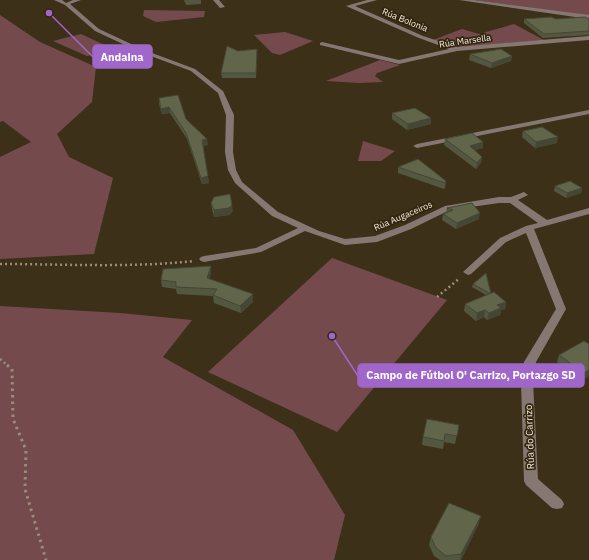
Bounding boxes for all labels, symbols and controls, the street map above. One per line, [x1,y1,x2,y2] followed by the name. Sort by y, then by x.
[381,5,430,34] street label: Rúa Bolonia
[438,31,492,50] street label: Rúa Marsella
[93,45,152,68] callout: Andaina
[101,50,144,64] text: Andaina
[372,198,434,233] street label: Rúa Augaceiros
[358,364,584,387] callout: Campo de Fútbol O' Carrizo, Portazgo SD
[366,368,576,382] text: Campo de Fútbol O' Carrizo, Portazgo SD
[522,404,537,470] street label: Rúa do Carrizo

